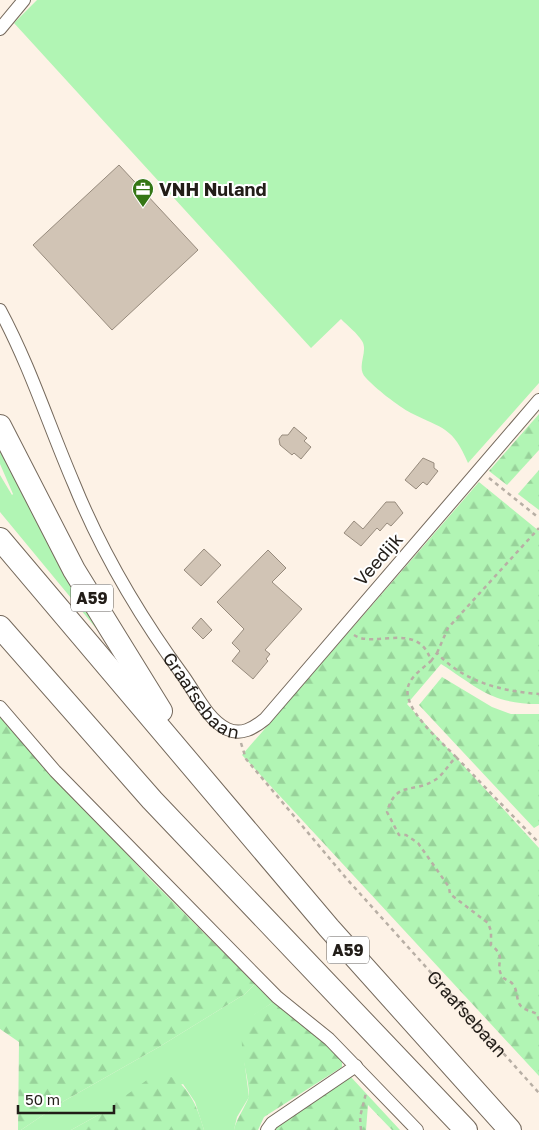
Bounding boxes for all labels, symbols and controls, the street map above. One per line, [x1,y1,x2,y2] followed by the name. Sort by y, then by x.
[131,177,155,208] office icon: VNH Nuland
[159,178,266,200] place label: VNH Nuland
[349,528,407,590] street label: Veedijk
[71,584,113,612] road number: A59
[159,648,241,743] street label: Graafsebaan
[327,936,369,964] road number: A59
[423,965,512,1061] street label: Graafsebaan
[18,1082,114,1114] scale bar
[25,1090,60,1108] text: 50 m

